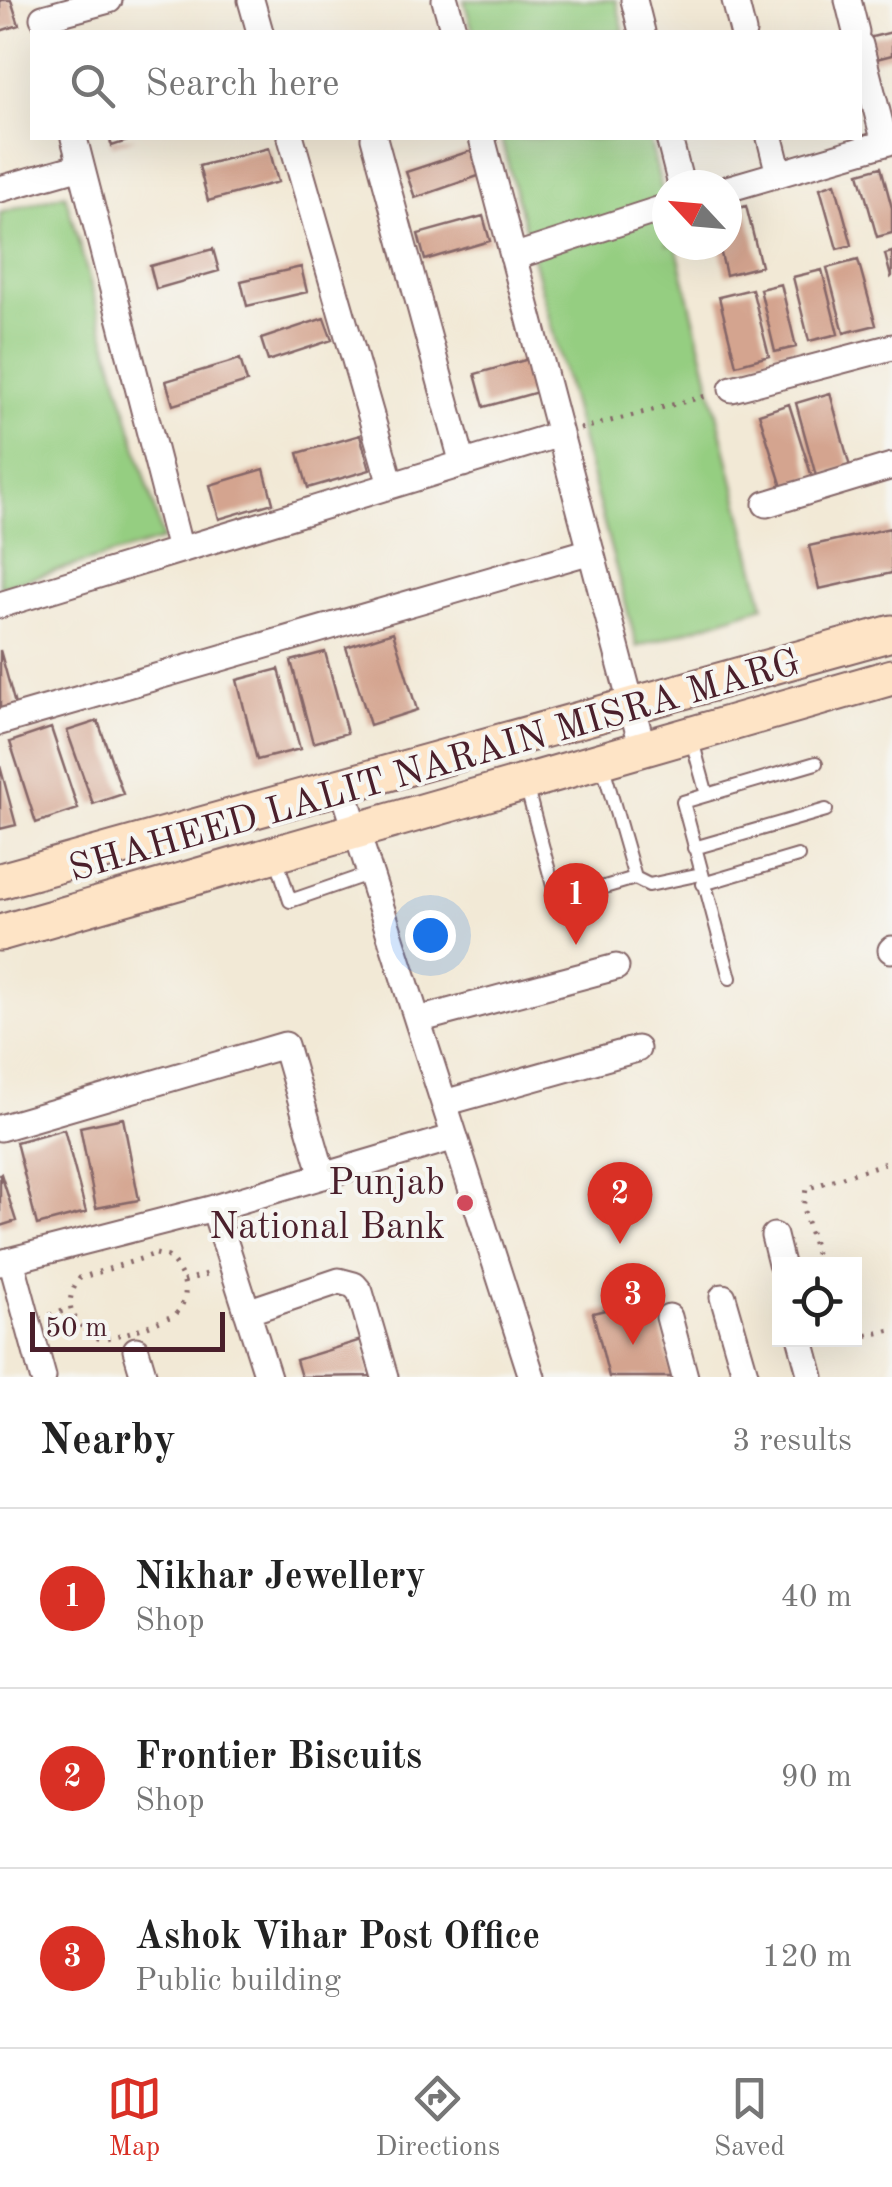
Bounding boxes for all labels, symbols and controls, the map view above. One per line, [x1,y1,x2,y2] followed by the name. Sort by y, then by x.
[30,30,862,140] search box
[65,58,120,113] icon: search
[145,66,340,104] text: Search here
[652,170,742,260] north arrow
[65,644,805,890] street label: SHAHEED LALIT NARAIN MISRA MARG
[544,862,608,945] pin: 1
[405,910,456,961] your location
[588,1162,652,1244] pin: 2
[209,1165,445,1247] place label: Punjab National Bank
[454,1192,476,1214] marker: Punjab National Bank
[772,1257,862,1347] map controls
[772,1257,862,1347] button: locate
[600,1262,666,1345] pin: 3
[30,1307,225,1352] scale bar
[45,1315,108,1343] text: 50 m
[40,1421,176,1463] text: Nearby
[732,1426,852,1458] text: 3 results
[135,1559,426,1597] text: Nikhar Jewellery
[63,1582,82,1614] text: 1
[781,1582,852,1614] text: 40 m
[135,1606,205,1638] text: Shop
[135,1739,422,1777] text: Frontier Biscuits
[63,1762,82,1794] text: 2
[781,1762,852,1794] text: 90 m
[135,1786,205,1818] text: Shop
[135,1919,540,1957] text: Ashok Vihar Post Office
[63,1942,82,1974] text: 3
[762,1942,852,1974] text: 120 m
[135,1966,341,1998] text: Public building
[107,2071,162,2166] tab: Map
[376,2071,500,2166] tab: Directions
[714,2071,785,2166] tab: Saved

